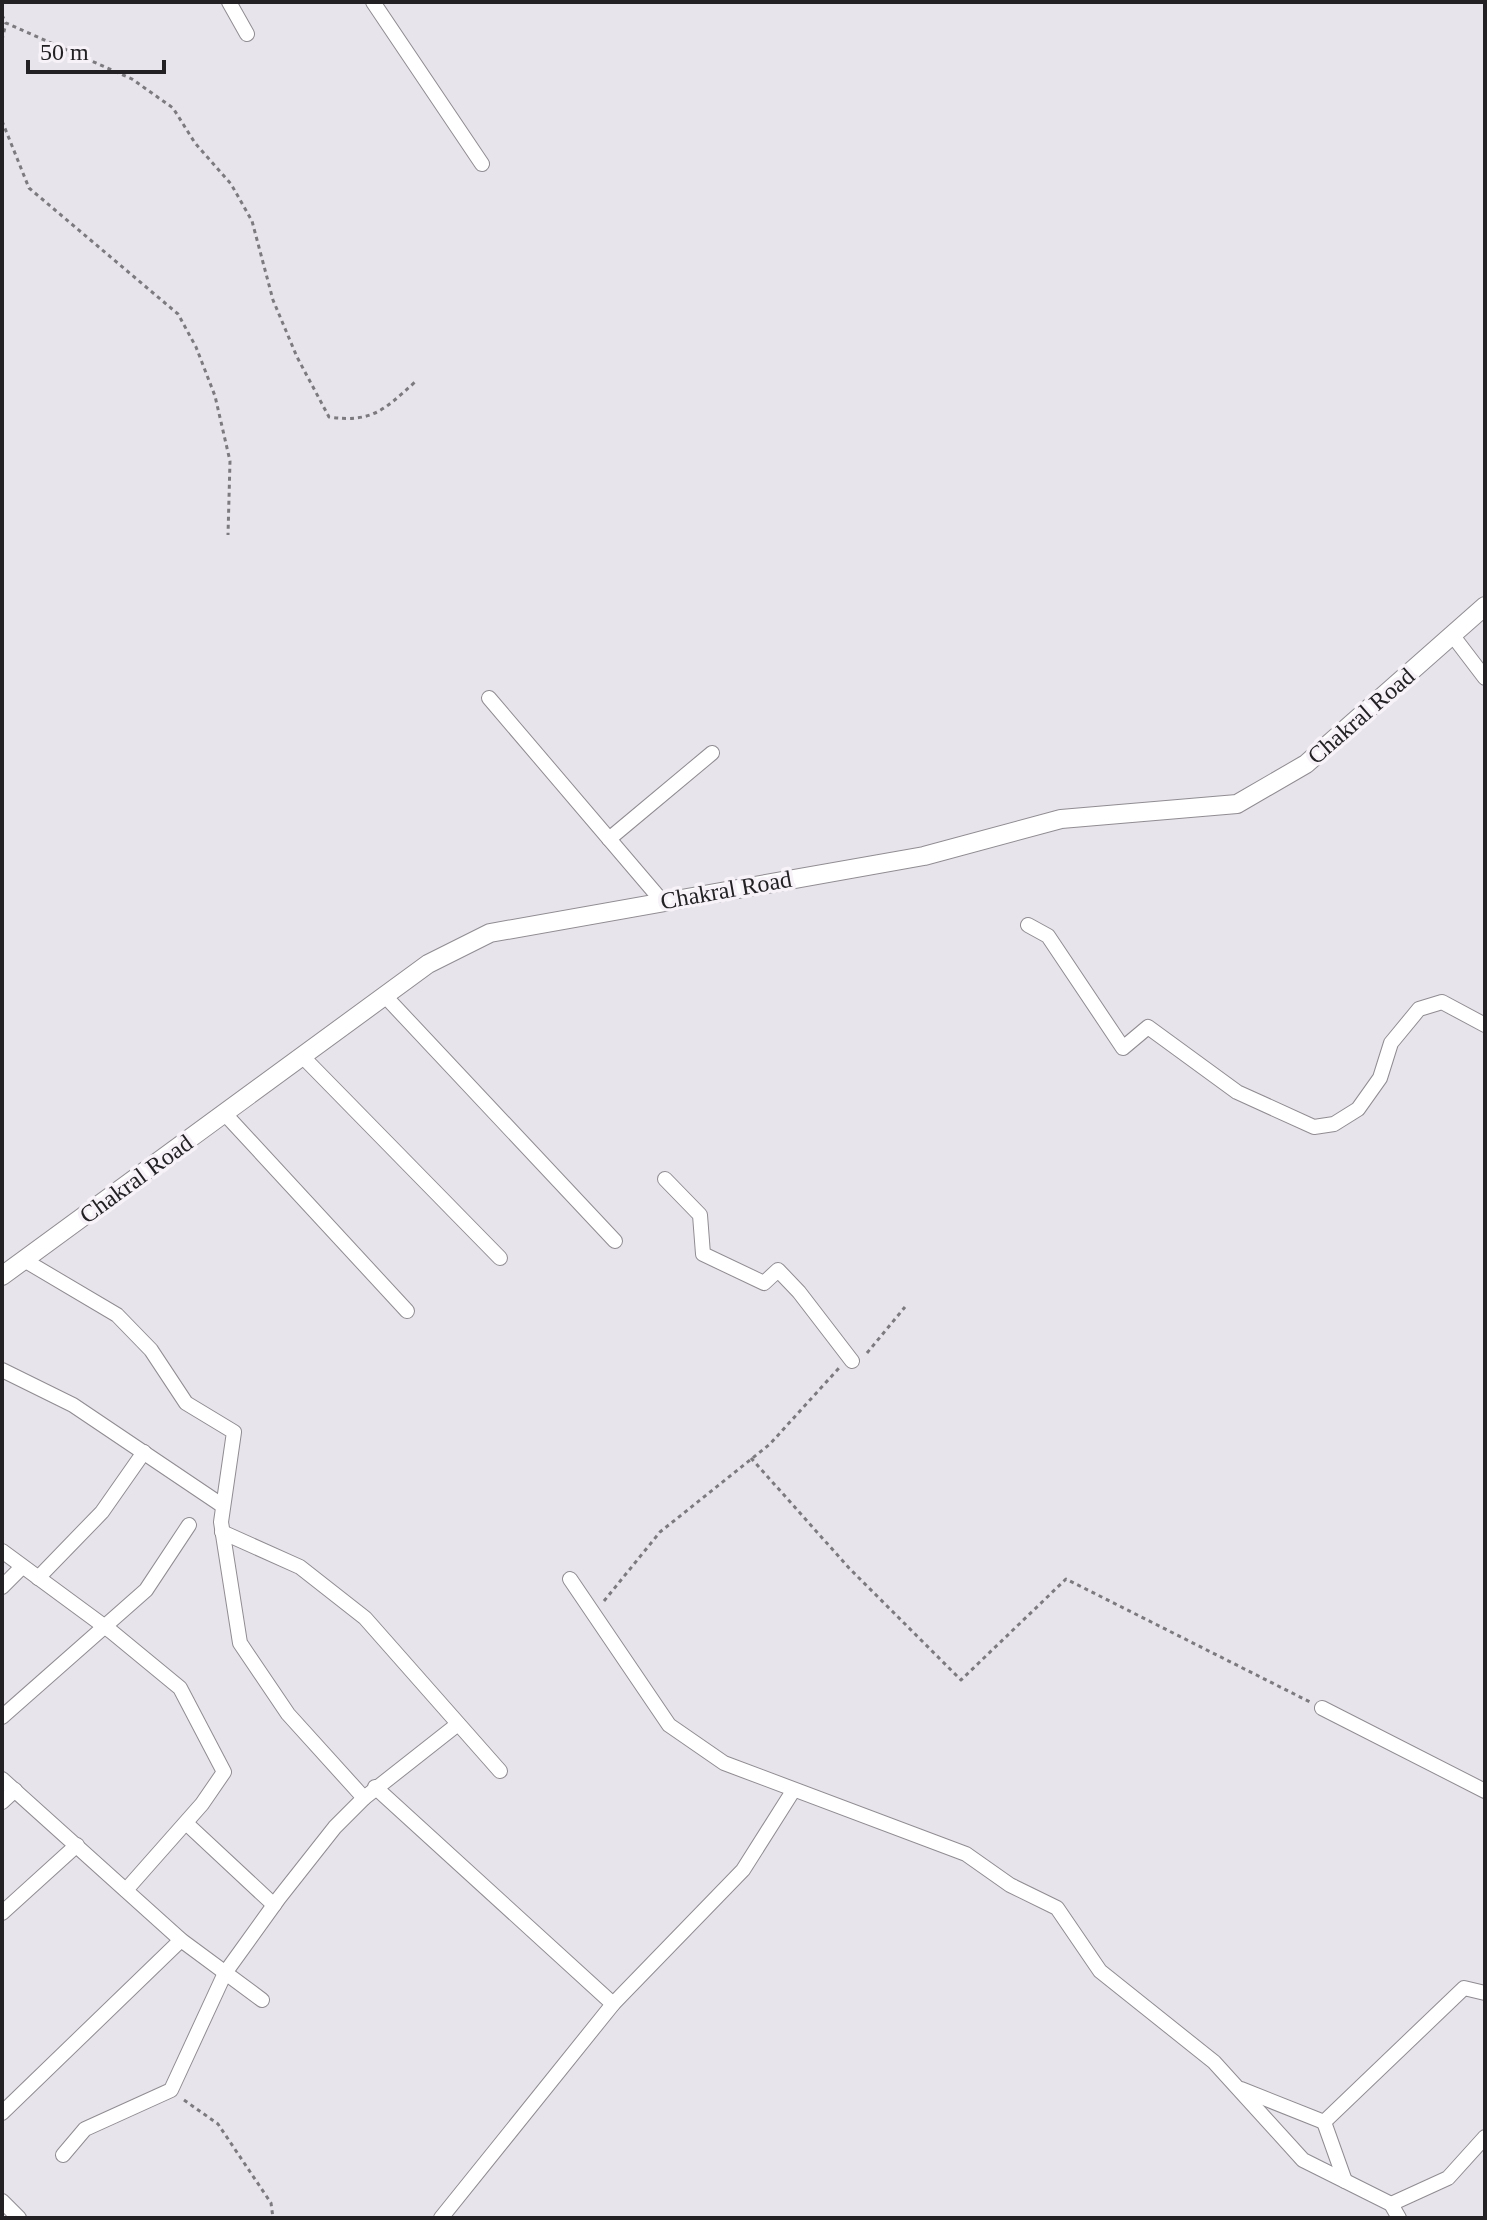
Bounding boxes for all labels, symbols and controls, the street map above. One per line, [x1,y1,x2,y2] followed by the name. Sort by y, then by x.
[28,24,164,74] scale bar
[40,39,89,65] text: 50 m
[1302,663,1420,769] street label: Chakral Road
[658,866,794,914] street label: Chakral Road
[75,1130,197,1228] street label: Chakral Road

